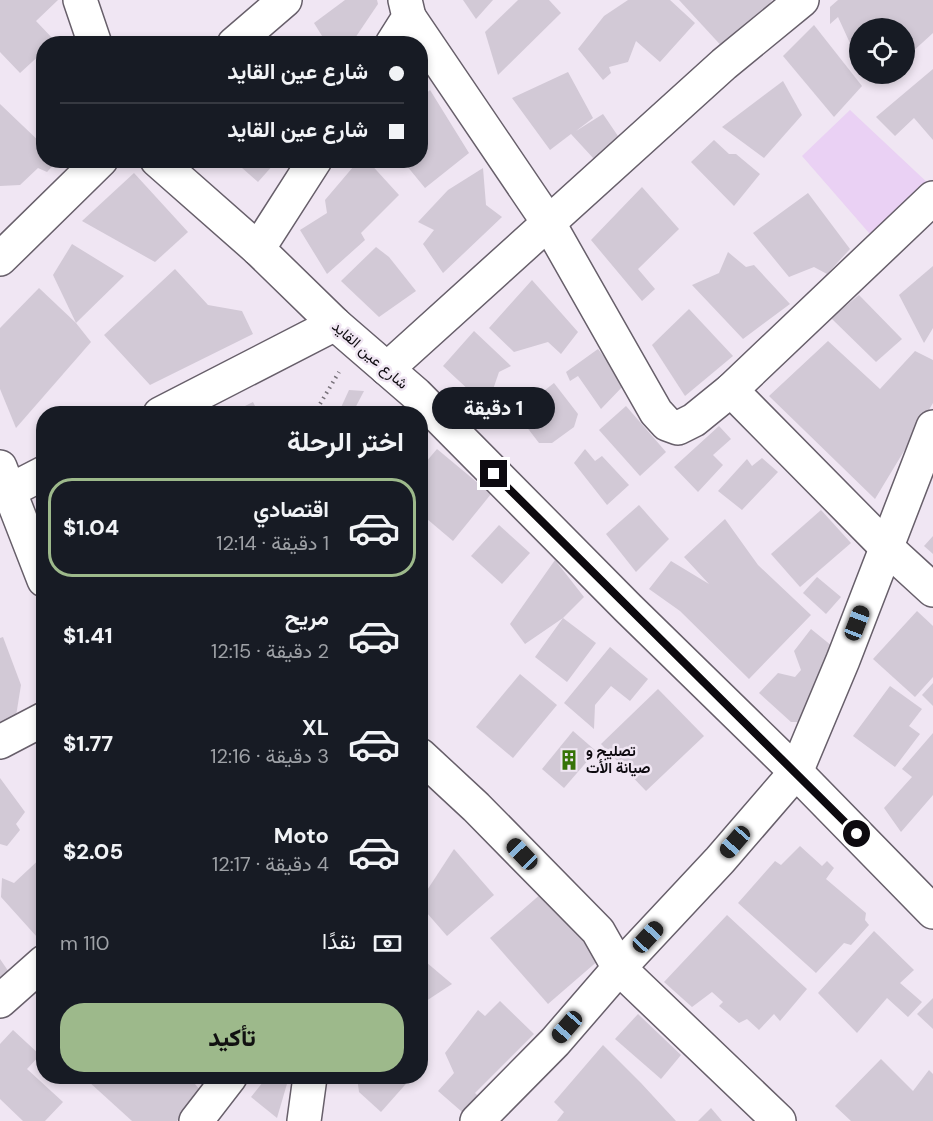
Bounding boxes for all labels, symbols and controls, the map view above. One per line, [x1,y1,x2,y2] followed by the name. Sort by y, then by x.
[849,18,915,84] map controls
[849,18,915,84] button: locate
[227,57,368,86] text: شارع عين القايد
[227,115,368,144] text: شارع عين القايد
[327,316,412,394] street label: شارع عين القايد
[432,387,556,429] callout: 1 دقيقة
[464,395,523,421] text: 1 دقيقة
[287,424,404,459] text: اختر الرحلة
[480,460,507,487] route end
[253,495,329,524] text: اقتصادي
[347,501,401,555] icon: car
[63,513,119,542] text: $1.04
[216,530,329,556] text: 1 دقيقة · 12:14
[285,603,329,632] text: مريح
[842,603,872,643] car
[347,609,401,663] icon: car
[63,621,113,650] text: $1.41
[211,638,329,664] text: 2 دقيقة · 12:15
[302,713,329,742] text: XL
[347,717,401,771] icon: car
[63,729,113,758] text: $1.77
[586,741,651,778] place label: تصليح و صيانة الأت
[210,743,329,769] text: 3 دقيقة · 12:16
[557,748,581,772] building icon: تصليح و صيانة الأت
[843,820,870,847] route start
[274,821,329,850] text: Moto
[716,823,754,861] car
[347,825,401,879] icon: car
[503,835,541,873] car
[63,837,123,866] text: $2.05
[212,851,329,877] text: 4 دقيقة · 12:17
[629,918,667,956] car
[322,927,356,956] text: نقدًا
[371,927,404,960] icon: cash
[60,930,109,956] text: 110 m
[60,1003,404,1072] button: تأكيد
[548,1008,586,1046] car

